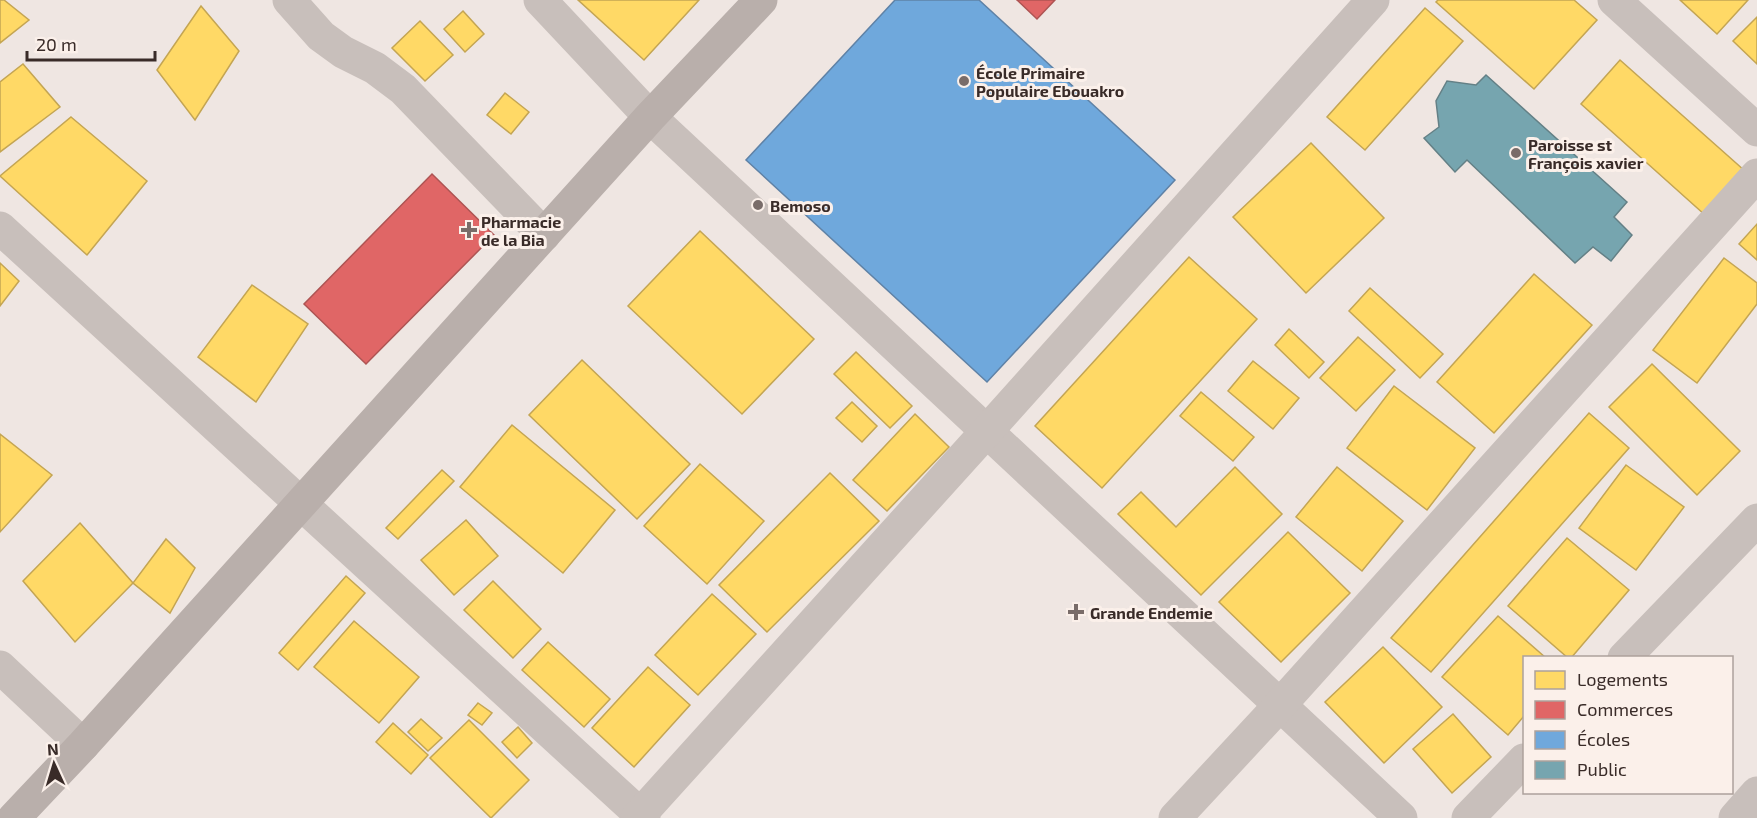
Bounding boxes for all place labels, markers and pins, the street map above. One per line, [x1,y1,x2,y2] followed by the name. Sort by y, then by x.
[976,63,1124,100] place label: École Primaire Populaire Ebouakro
[957,74,971,88] marker: École Primaire Populaire Ebouakro
[1528,135,1644,174] place label: Paroisse st François xavier
[1509,146,1523,160] marker: Paroisse st François xavier
[770,196,831,215] place label: Bemoso
[751,198,765,212] marker: Bemoso
[481,212,561,249] place label: Pharmacie de la Bia
[462,223,476,237] marker: Pharmacie de la Bia
[1067,603,1085,621] marker: Grande Endemie
[1090,603,1213,622] place label: Grande Endemie

